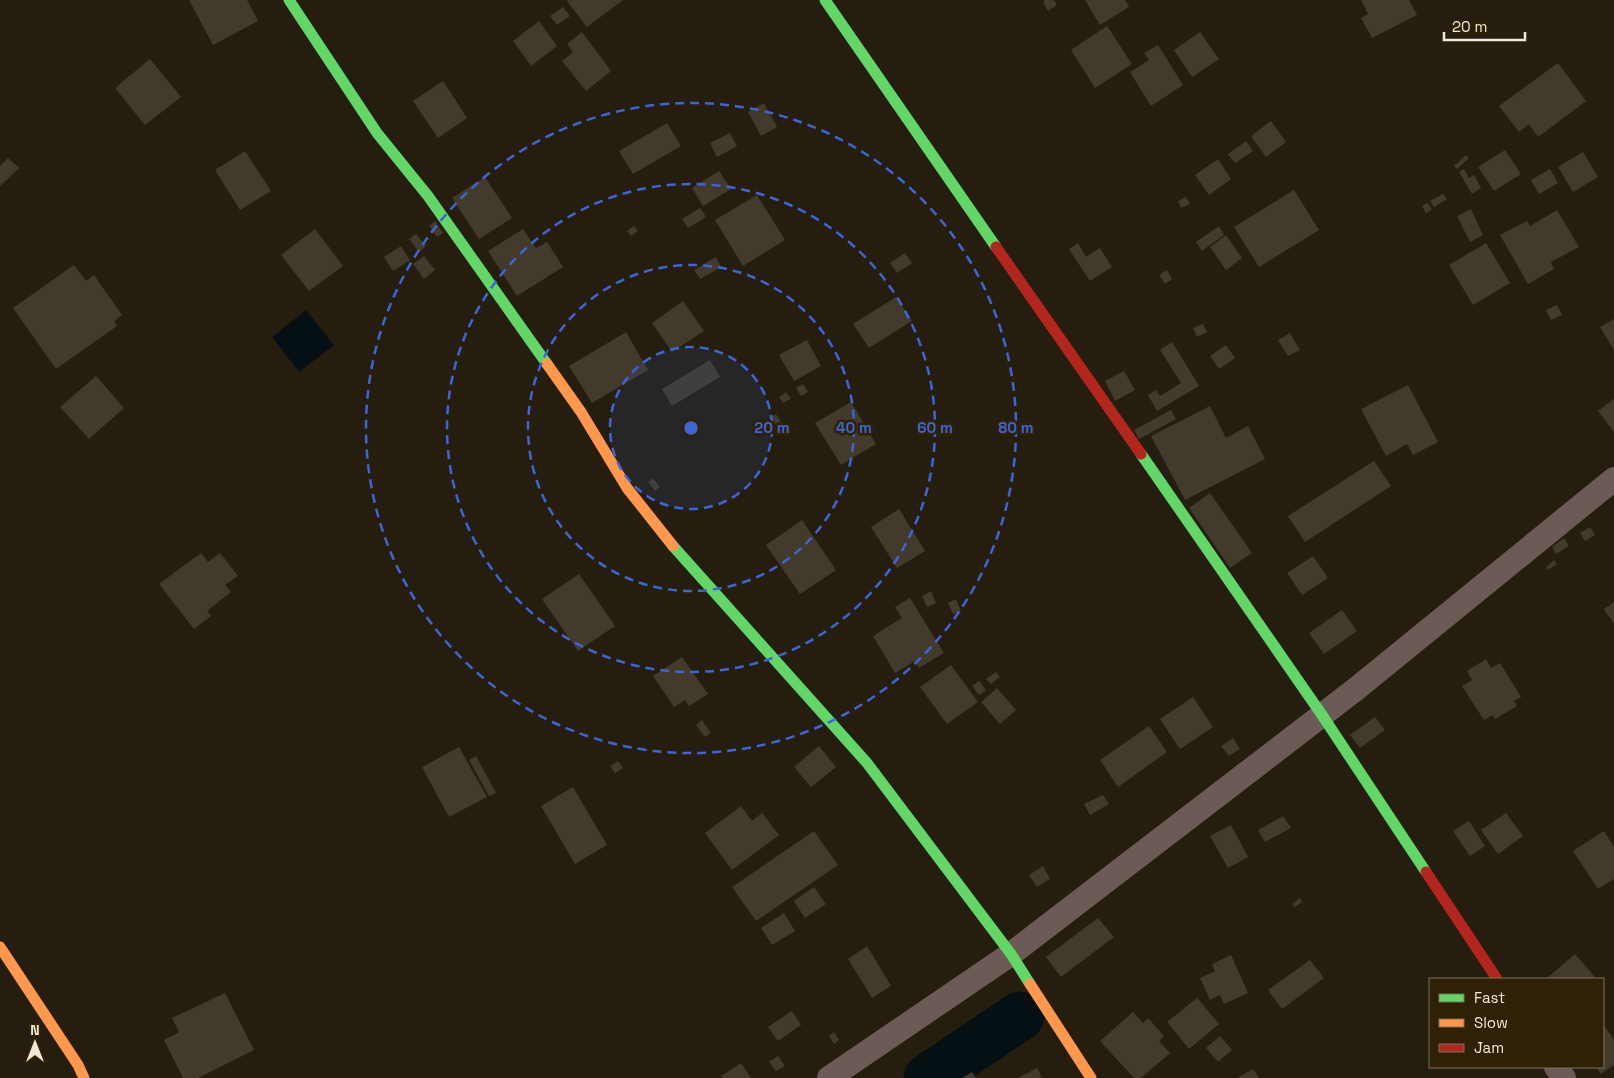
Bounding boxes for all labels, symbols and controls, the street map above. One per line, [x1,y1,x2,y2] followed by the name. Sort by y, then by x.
[1444,10,1525,42] scale bar
[1452,17,1487,36] text: 20 m
[754,418,790,437] text: 20 m
[836,418,872,437] text: 40 m
[917,418,953,437] text: 60 m
[998,418,1034,437] text: 80 m
[682,419,700,437] centre of rings
[1429,978,1604,1068] legend
[1474,988,1505,1007] text: Fast
[1474,1013,1508,1032] text: Slow
[10,1018,60,1068] north arrow
[30,1021,40,1039] text: N
[1474,1038,1504,1057] text: Jam

